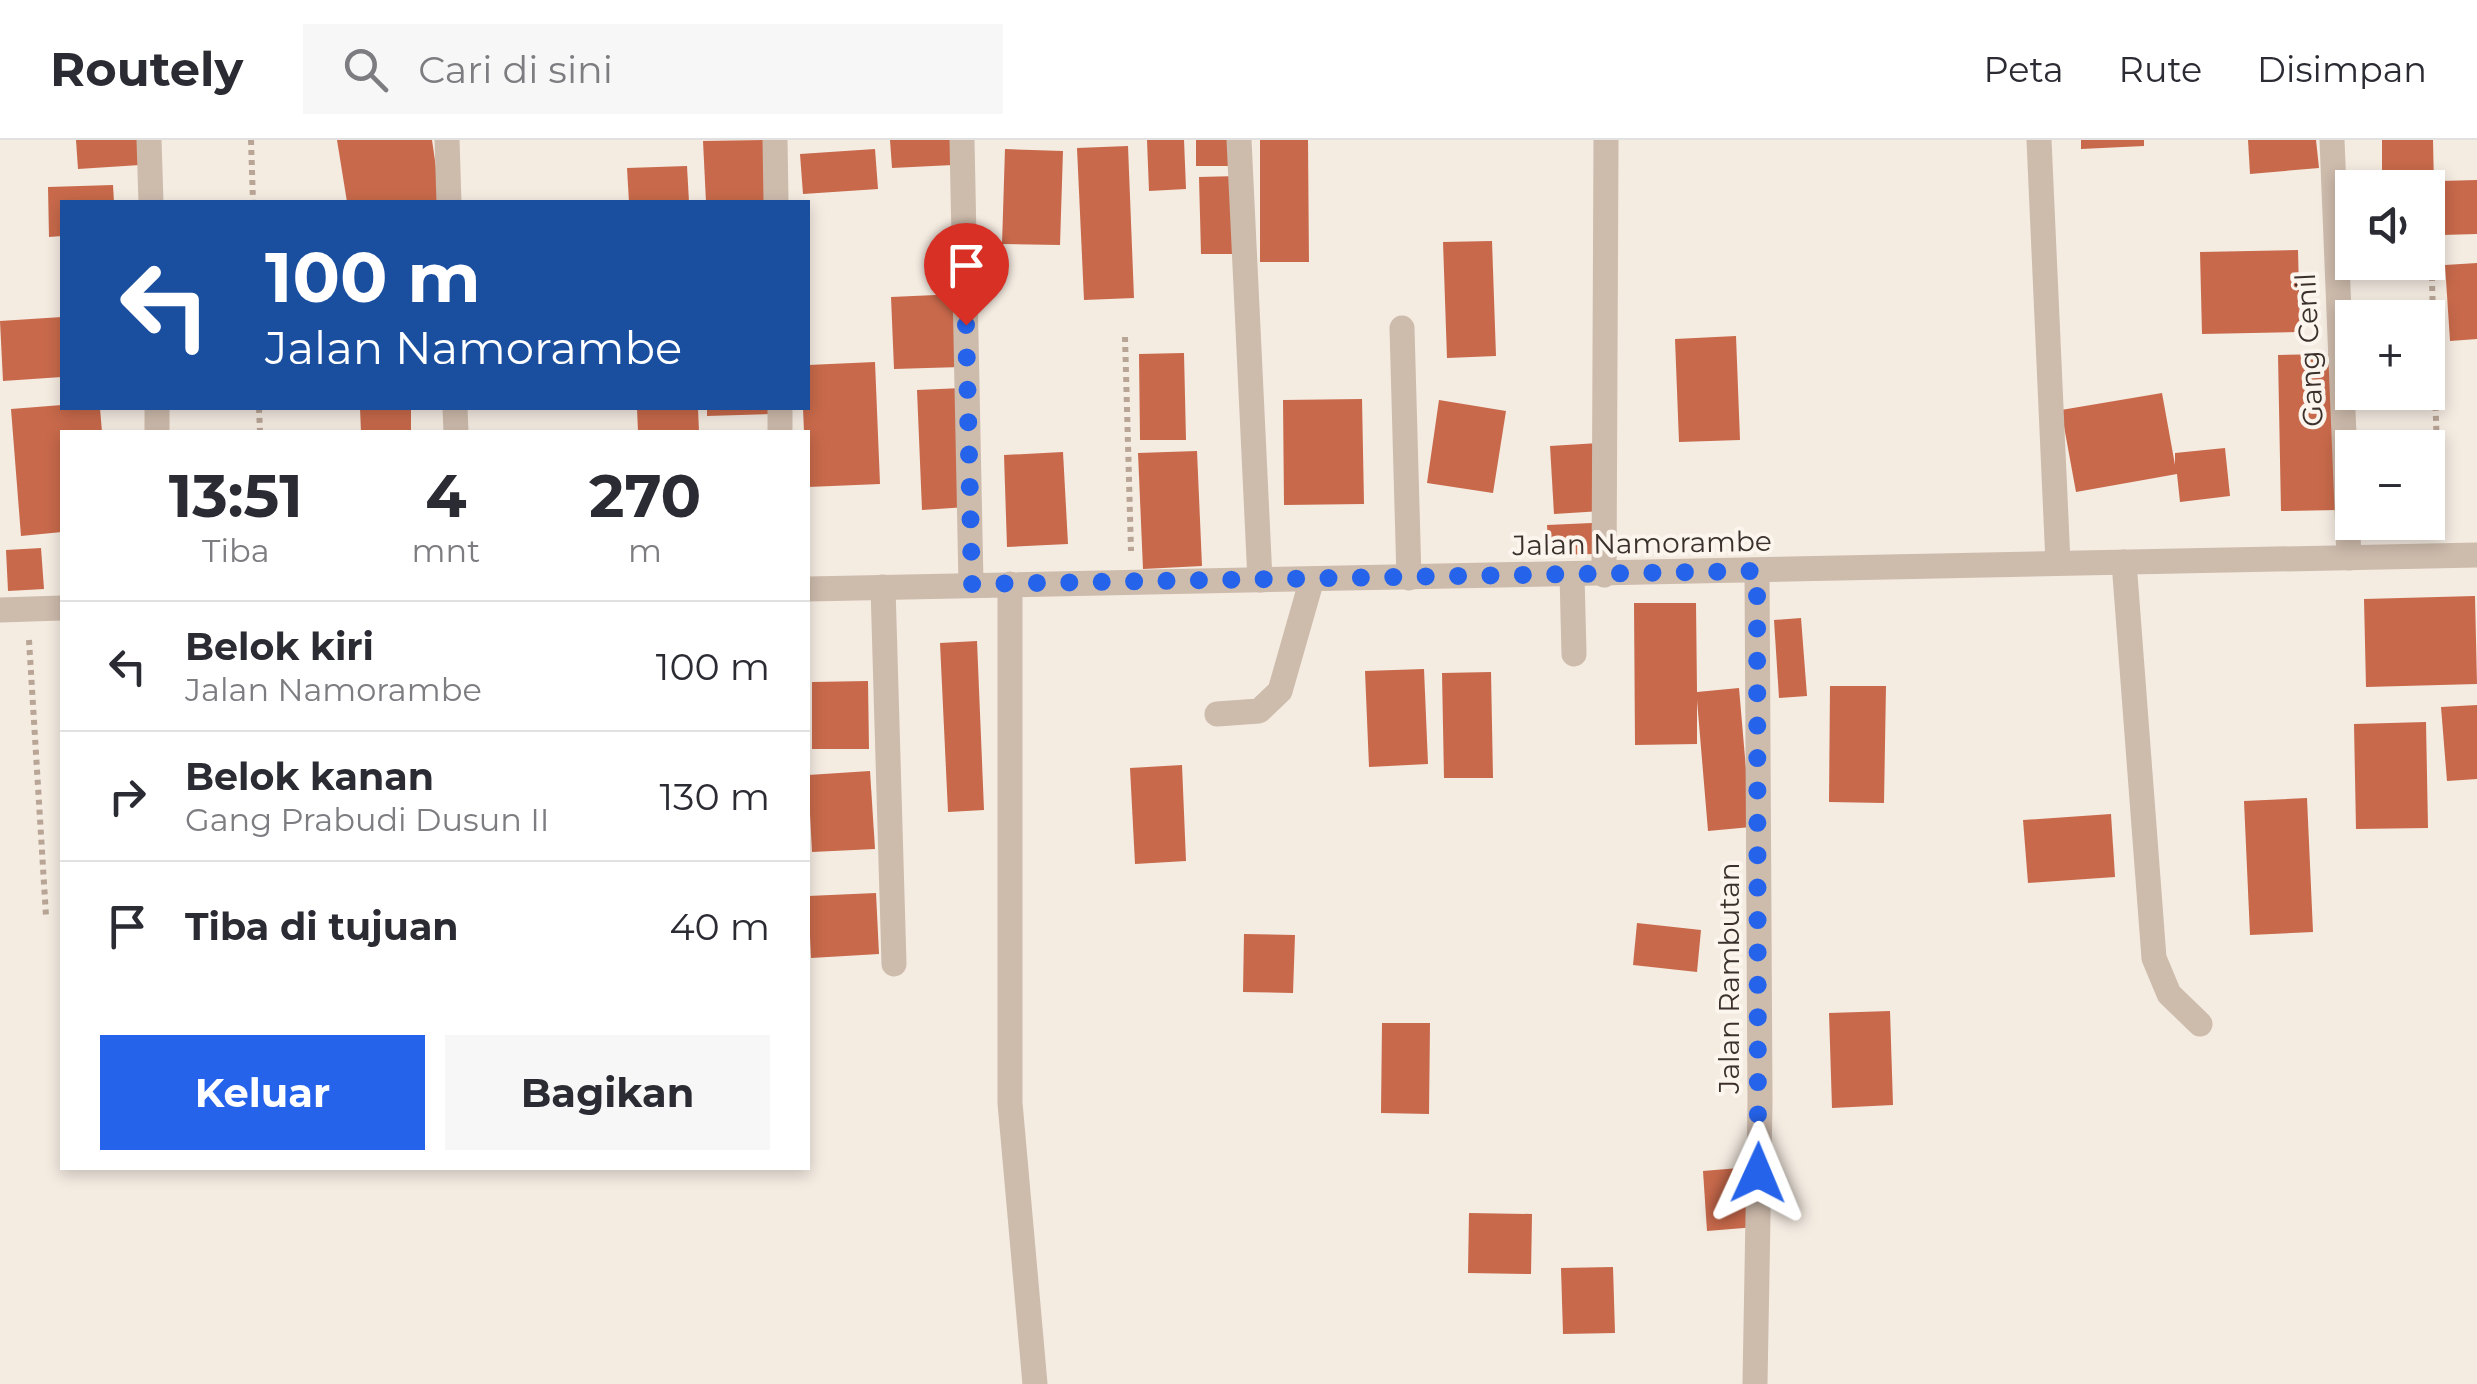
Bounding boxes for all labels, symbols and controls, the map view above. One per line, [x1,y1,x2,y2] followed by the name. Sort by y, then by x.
[303,24,1003,114] search box
[50,40,243,98] text: Routely
[338,42,393,97] icon: search
[418,46,613,93] text: Cari di sini
[1984,48,2064,91] text: Peta
[2119,48,2202,91] text: Rute
[2257,48,2427,91] text: Disimpan
[2335,170,2445,540] map controls
[2335,170,2445,280] button: sound
[924,223,1009,326] pin
[265,234,481,320] text: 100 m
[939,238,994,293] icon: arrive
[100,240,230,370] icon: left
[2288,272,2330,428] street label: Gang Cenil
[2335,300,2445,410] button: +
[265,320,682,375] text: Jalan Namorambe
[2335,430,2445,540] button: −
[169,459,303,532] text: 13:51
[425,459,467,532] text: 4
[589,459,701,532] text: 270
[1511,524,1772,562] street label: Jalan Namorambe
[202,531,270,570] text: Tiba
[412,531,480,570] text: mnt
[628,531,662,570] text: m
[185,623,374,670] text: Belok kiri
[100,639,155,694] icon: left
[656,643,770,690] text: 100 m
[185,670,482,709] text: Jalan Namorambe
[185,753,434,800] text: Belok kanan
[100,769,155,824] icon: right
[659,773,770,820] text: 130 m
[185,800,550,839] text: Gang Prabudi Dusun II
[1712,862,1746,1095] street label: Jalan Rambutan
[100,899,155,954] icon: arrive
[185,903,459,950] text: Tiba di tujuan
[669,903,770,950] text: 40 m
[100,1035,425,1150] button: Keluar
[445,1035,770,1150] button: Bagikan
[1706,1121,1810,1225] position arrow

